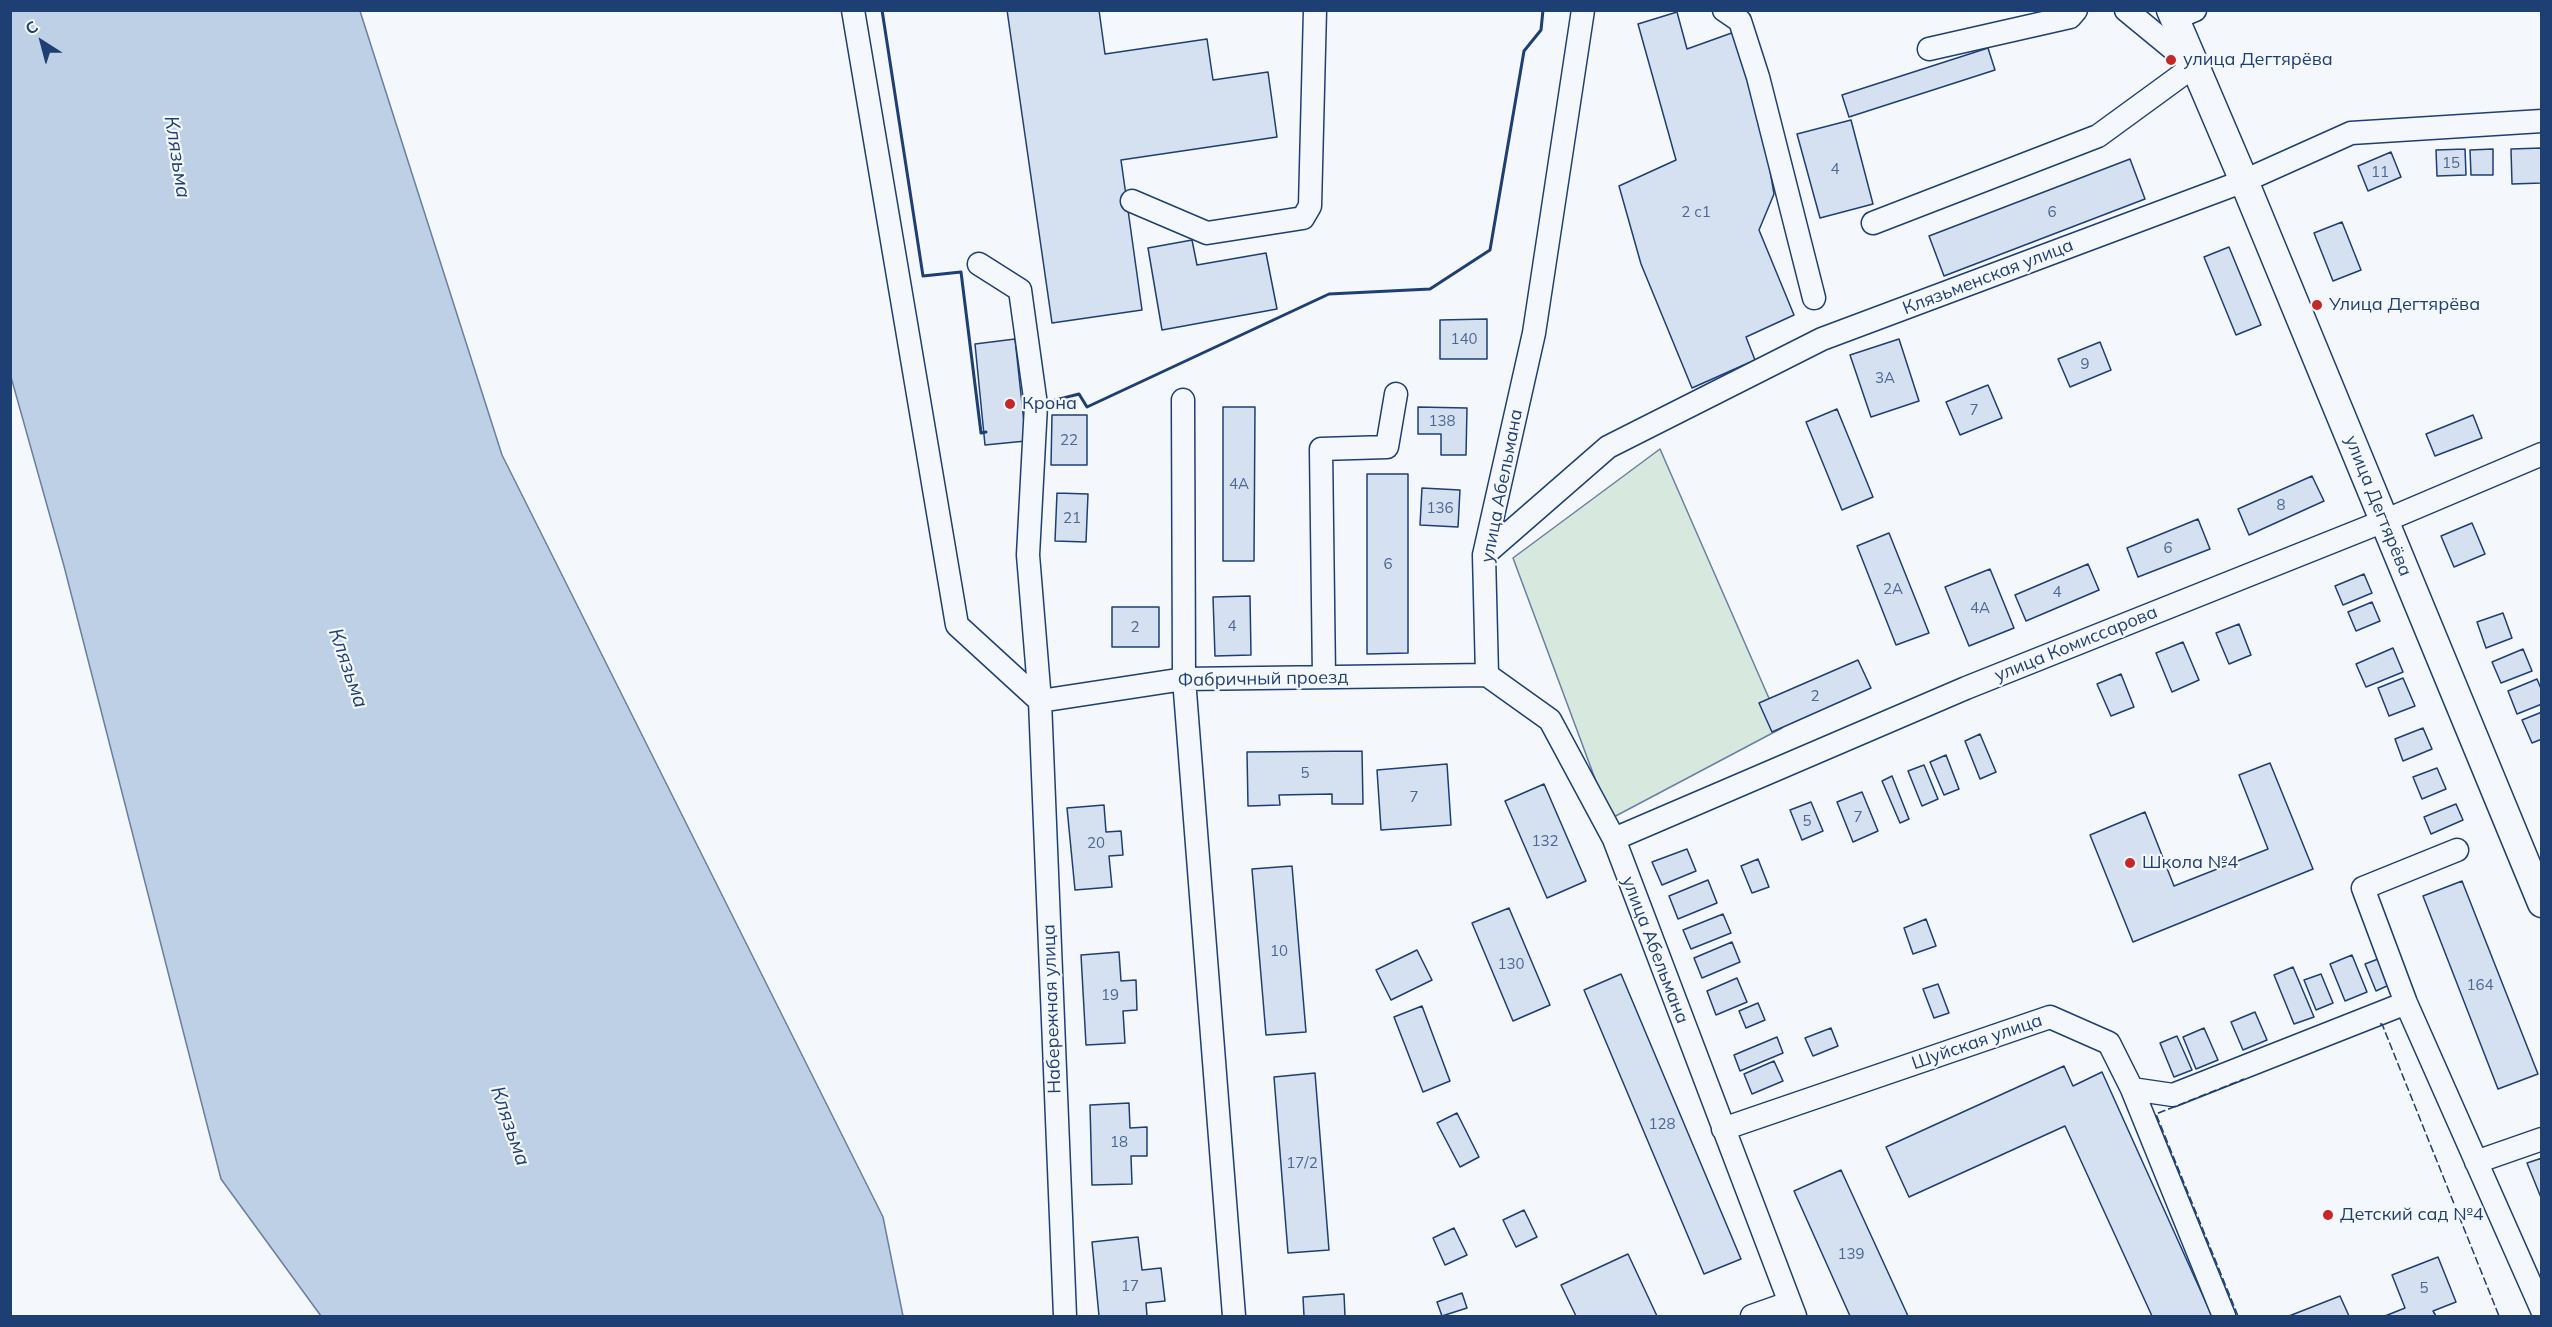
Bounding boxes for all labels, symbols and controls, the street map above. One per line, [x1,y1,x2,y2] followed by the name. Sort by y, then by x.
[12,12,72,72] north arrow
[21,16,42,39] text: С
[2183,49,2333,71] place label: улица Дегтярёва
[2164,53,2178,67] marker: улица Дегтярёва
[159,114,195,200] water label: Клязьма
[2442,154,2460,172] house number: 15
[1831,160,1839,178] house number: 4
[2371,163,2389,181] house number: 11
[1681,203,1711,221] house number: 2 с1
[2048,203,2056,221] house number: 6
[1900,234,2076,320] street label: Клязьменская улица
[2329,294,2480,316] place label: Улица Дегтярёва
[2310,298,2324,312] marker: Улица Дегтярёва
[1451,330,1477,348] house number: 140
[2081,355,2089,373] house number: 9
[1875,369,1895,387] house number: 3А
[1022,393,1077,415] place label: Крона
[1003,397,1017,411] marker: Крона
[1970,401,1978,419] house number: 7
[1477,407,1527,565] street label: улица Абельмана
[1429,412,1455,430] house number: 138
[1060,431,1078,449] house number: 22
[2340,432,2416,580] street label: улица Дегтярёва
[1229,475,1249,493] house number: 4А
[2277,496,2285,514] house number: 8
[1427,499,1453,517] house number: 136
[1063,509,1081,527] house number: 21
[2164,539,2172,557] house number: 6
[1384,555,1392,573] house number: 6
[1883,580,1903,598] house number: 2А
[2053,583,2061,601] house number: 4
[1970,599,1990,617] house number: 4А
[1991,601,2161,687] street label: улица Комиссарова
[1228,617,1236,635] house number: 4
[1131,618,1139,636] house number: 2
[323,625,373,711] water label: Клязьма
[1177,667,1349,691] street label: Фабричный проезд
[1811,687,1819,705] house number: 2
[1301,764,1309,782] house number: 5
[1410,788,1418,806] house number: 7
[1854,808,1862,826] house number: 7
[1803,812,1811,830] house number: 5
[1532,832,1558,850] house number: 132
[1087,834,1105,852] house number: 20
[2142,852,2238,874] place label: Школа №4
[2123,856,2137,870] marker: Школа №4
[1617,873,1693,1027] street label: улица Абельмана
[1038,924,1066,1094] street label: Набережная улица
[1270,942,1288,960] house number: 10
[1498,955,1524,973] house number: 130
[2467,976,2493,994] house number: 164
[1101,986,1119,1004] house number: 19
[1909,1010,2045,1074] street label: Шуйская улица
[485,1083,535,1169] water label: Клязьма
[1649,1115,1675,1133] house number: 128
[1110,1133,1128,1151] house number: 18
[1286,1154,1318,1172] house number: 17/2
[2340,1204,2484,1226] place label: Детский сад №4
[2321,1208,2335,1222] marker: Детский сад №4
[1838,1245,1864,1263] house number: 139
[1121,1277,1139,1295] house number: 17
[2420,1279,2428,1297] house number: 5

